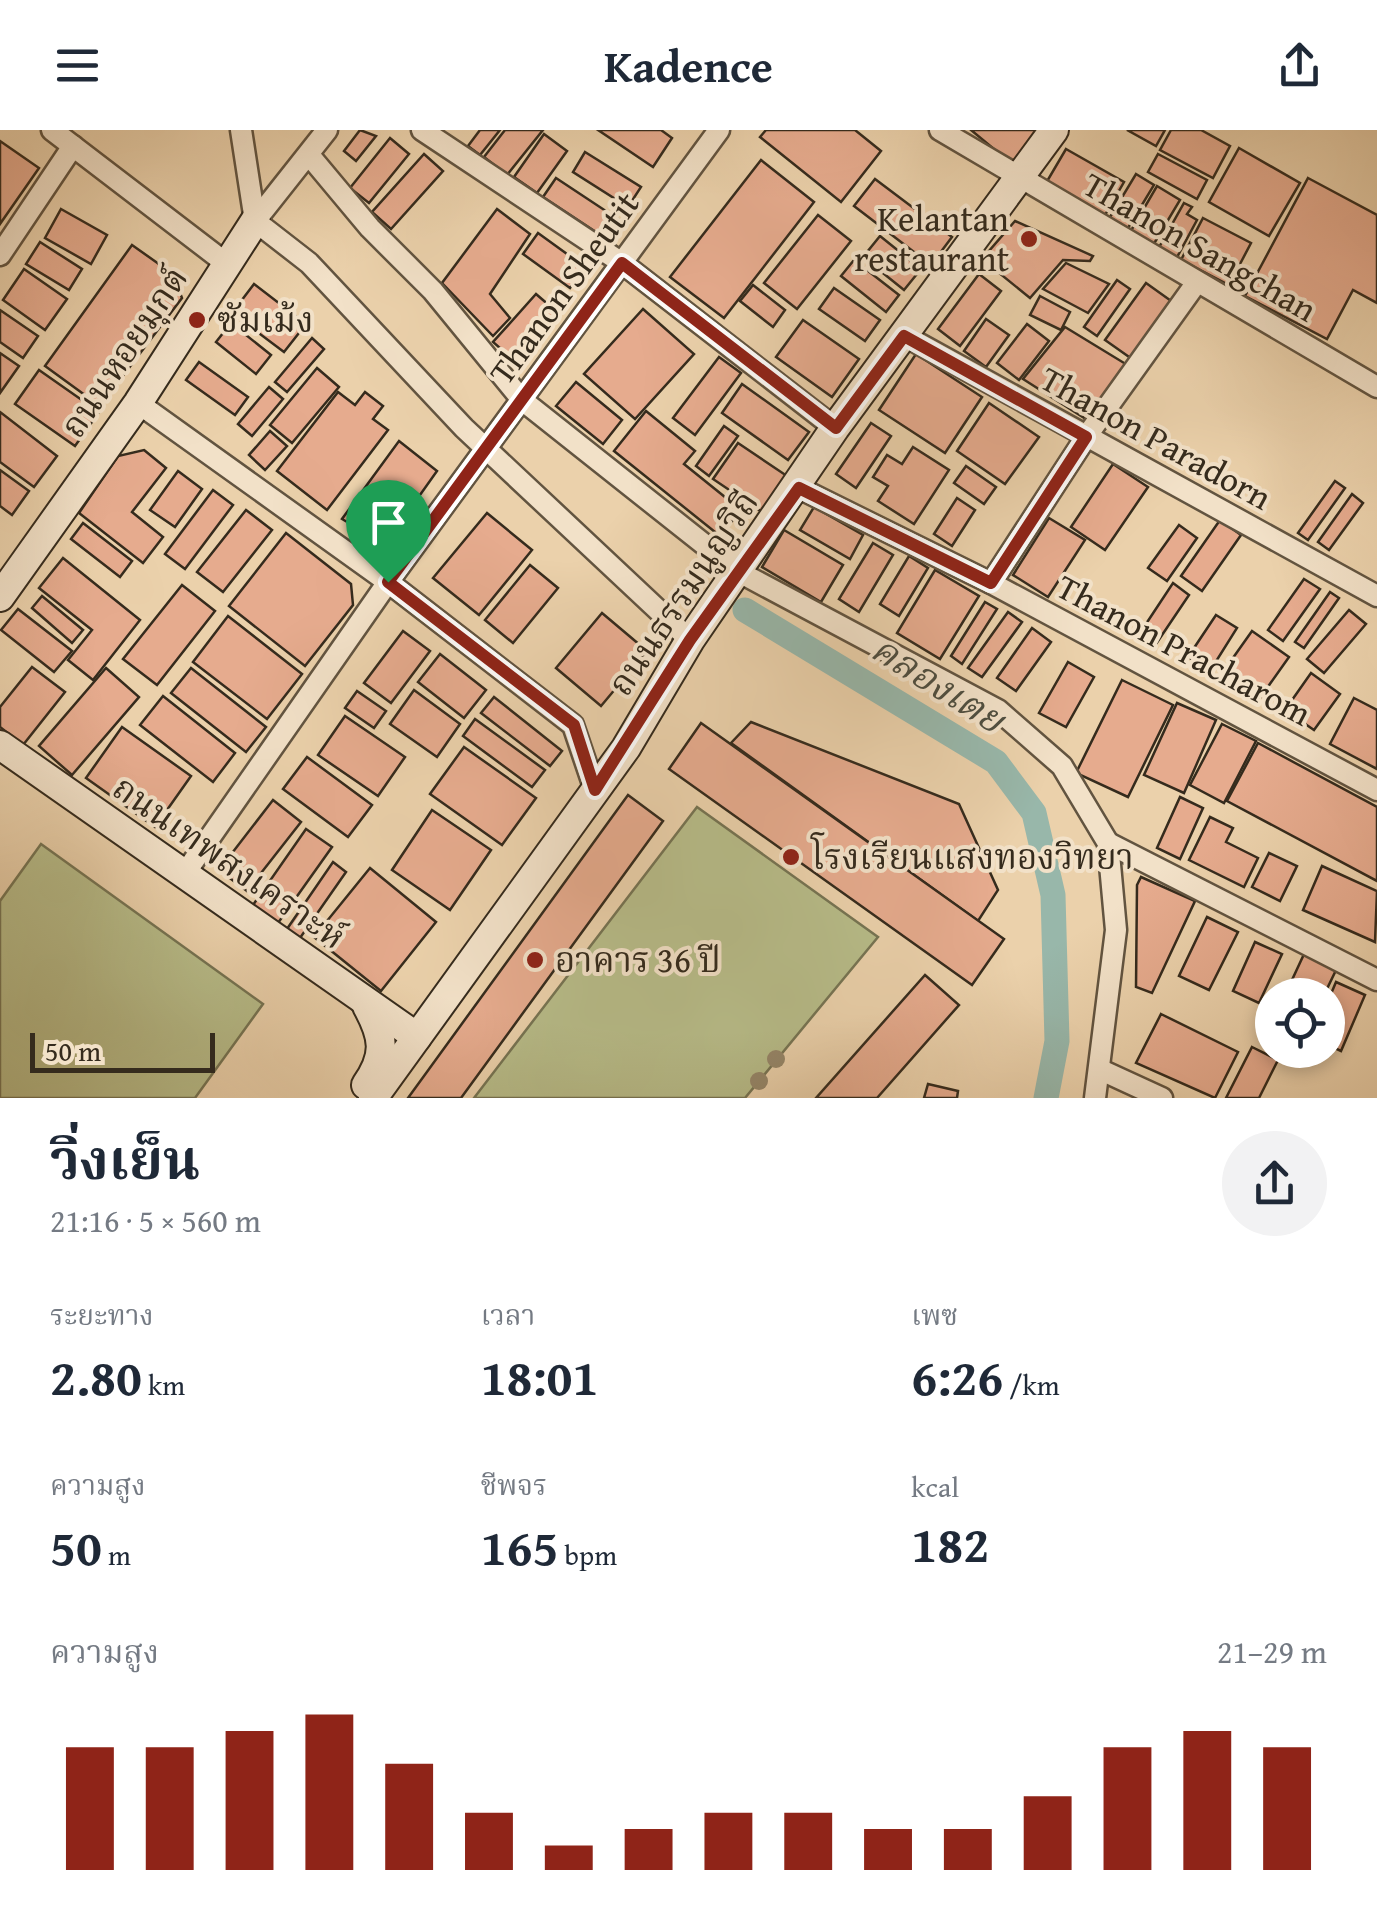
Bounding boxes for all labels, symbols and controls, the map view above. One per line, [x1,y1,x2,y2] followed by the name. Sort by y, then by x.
[604,33,773,98] text: Kadence
[50,38,105,93] icon: menu
[1272,38,1327,93] icon: share
[1074,159,1327,334] street label: Thanon Sangchan
[476,181,651,395] street label: Thanon Sheutit
[854,193,1009,284] place label: Kelantan restaurant
[1018,228,1040,250] marker: Kelantan restaurant
[47,256,200,448] street label: ถนนหอยมุกต์
[217,294,314,345] place label: ซัมเม้ง
[186,309,208,331] marker: ซัมเม้ง
[1031,353,1281,522] street label: Thanon Paradorn
[346,480,431,583] pin
[595,480,770,706] street label: ถนนธรรมนูญวิถี
[361,495,416,550] icon: arrive
[1048,561,1321,738] street label: Thanon Pracharom
[861,620,1018,747] water label: คลองเตย
[102,762,356,961] street label: ถนนเทพสงเคราะห์
[810,831,1134,882] place label: โรงเรียนแสงทองวิทยา
[780,846,802,868] marker: โรงเรียนแสงทองวิทยา
[555,934,721,985] place label: อาคาร 36 ปี
[524,949,546,971] marker: อาคาร 36 ปี
[1255,978,1345,1068] map controls
[1255,978,1345,1068] button: locate
[30,1028,215,1073] scale bar
[45,1030,101,1071] text: 50 m
[50,1119,200,1199] text: วิ่งเย็น
[1222,1131,1327,1236] button: share
[50,1197,261,1244] text: 21:16 · 5 × 560 m
[50,1294,154,1335] text: ระยะทาง
[481,1294,535,1335] text: เวลา
[911,1294,958,1335] text: เพซ
[50,1340,142,1413] text: 2.80
[481,1340,598,1413] text: 18:01
[911,1340,1003,1413] text: 6:26
[142,1364,185,1405] text: km
[1003,1364,1060,1405] text: /km
[50,1464,145,1505] text: ความสูง
[481,1464,547,1505] text: ชีพจร
[911,1466,959,1507] text: kcal
[911,1507,989,1580] text: 182
[50,1510,102,1583] text: 50
[481,1510,558,1583] text: 165
[102,1534,131,1575] text: m
[558,1534,617,1575] text: bpm
[50,1628,159,1675] text: ความสูง
[1217,1628,1327,1675] text: 21–29 m

